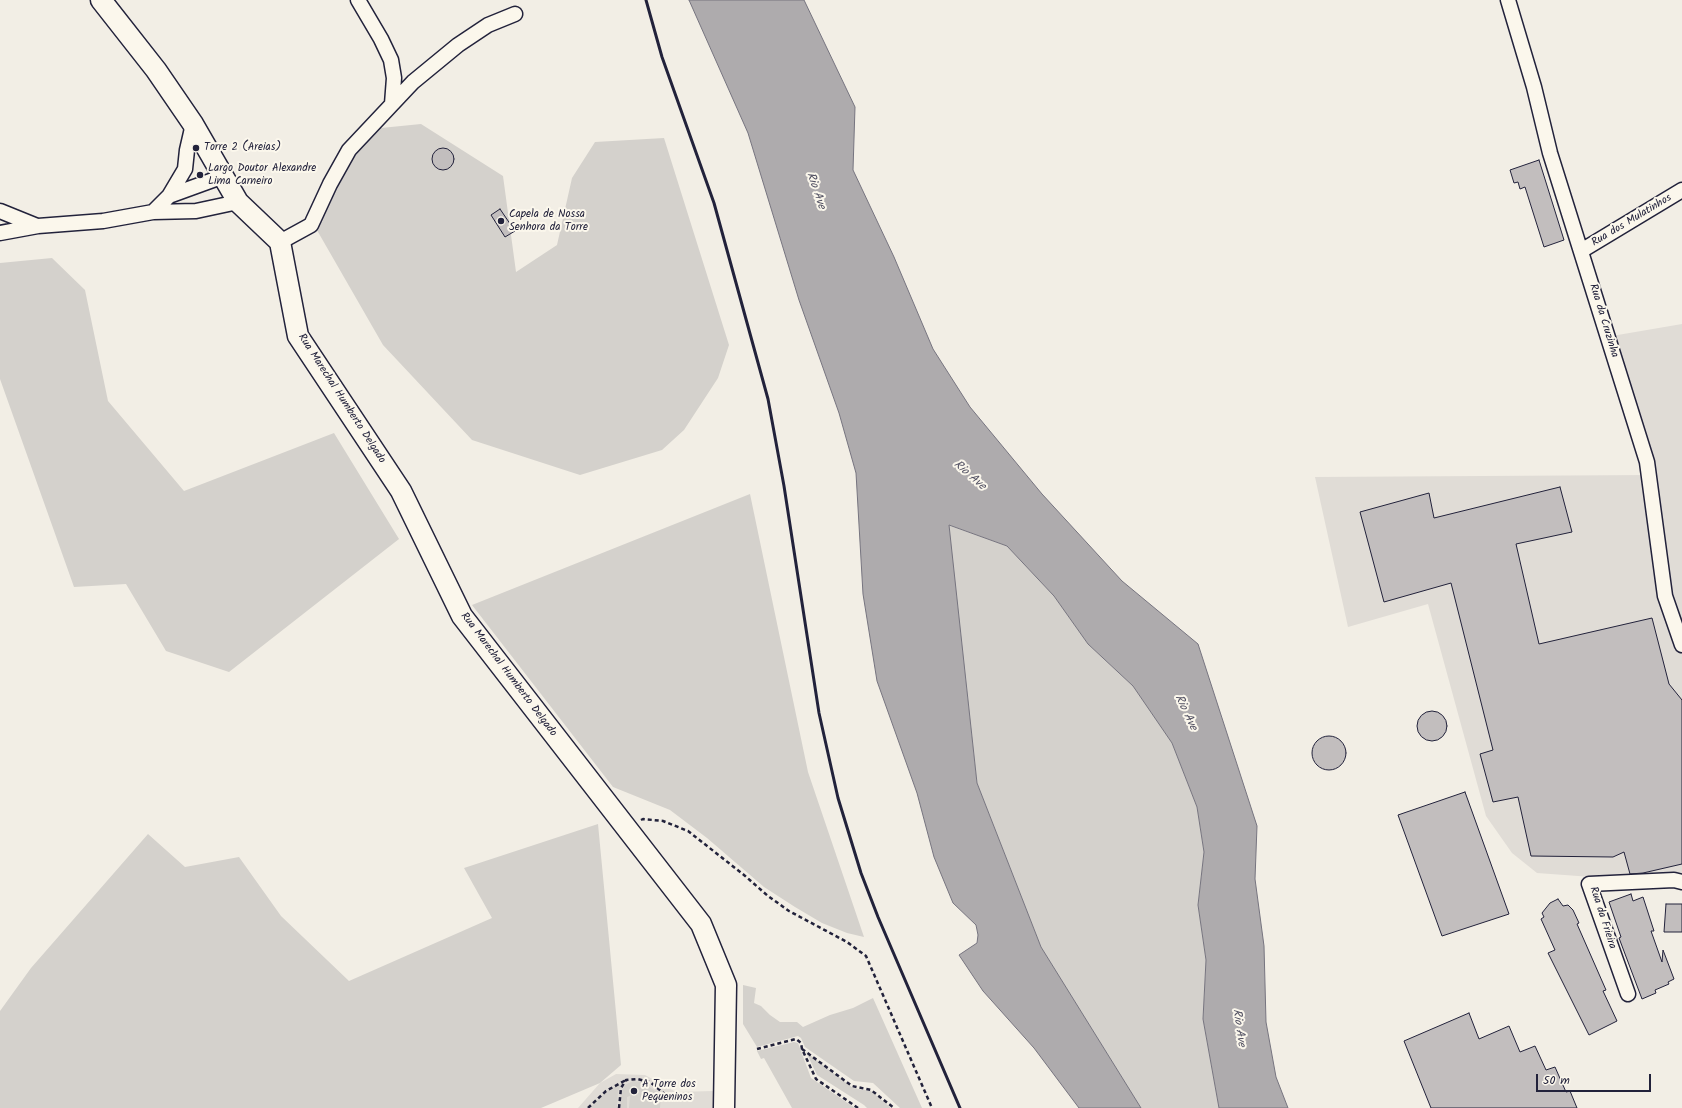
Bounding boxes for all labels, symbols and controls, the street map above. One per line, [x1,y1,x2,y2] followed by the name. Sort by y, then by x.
[204,141,281,155] place label: Torre 2 (Areias)
[191,143,201,153] marker: Torre 2 (Areias)
[208,162,316,188] place label: Largo Doutor Alexandre Lima Carneiro
[195,170,205,180] marker: Largo Doutor Alexandre Lima Carneiro
[802,171,828,211] water label: Rio Ave
[1590,192,1674,250] street label: Rua dos Mulatinhos
[509,208,588,234] place label: Capela de Nossa Senhora da Torre
[496,216,506,226] marker: Capela de Nossa Senhora da Torre
[1586,283,1620,359] street label: Rua da Cruzinha
[294,332,388,466] street label: Rua Marechal Humberto Delgado
[950,458,988,494] water label: Rio Ave
[457,610,559,740] street label: Rua Marechal Humberto Delgado
[1170,693,1200,733] water label: Rio Ave
[1586,885,1618,951] street label: Rua da Frieira
[1228,1008,1248,1048] water label: Rio Ave
[1538,1066,1653,1092] scale bar
[1543,1071,1570,1090] text: 50 m
[642,1078,696,1104] place label: A Torre dos Pequeninos
[629,1086,639,1096] marker: A Torre dos Pequeninos

